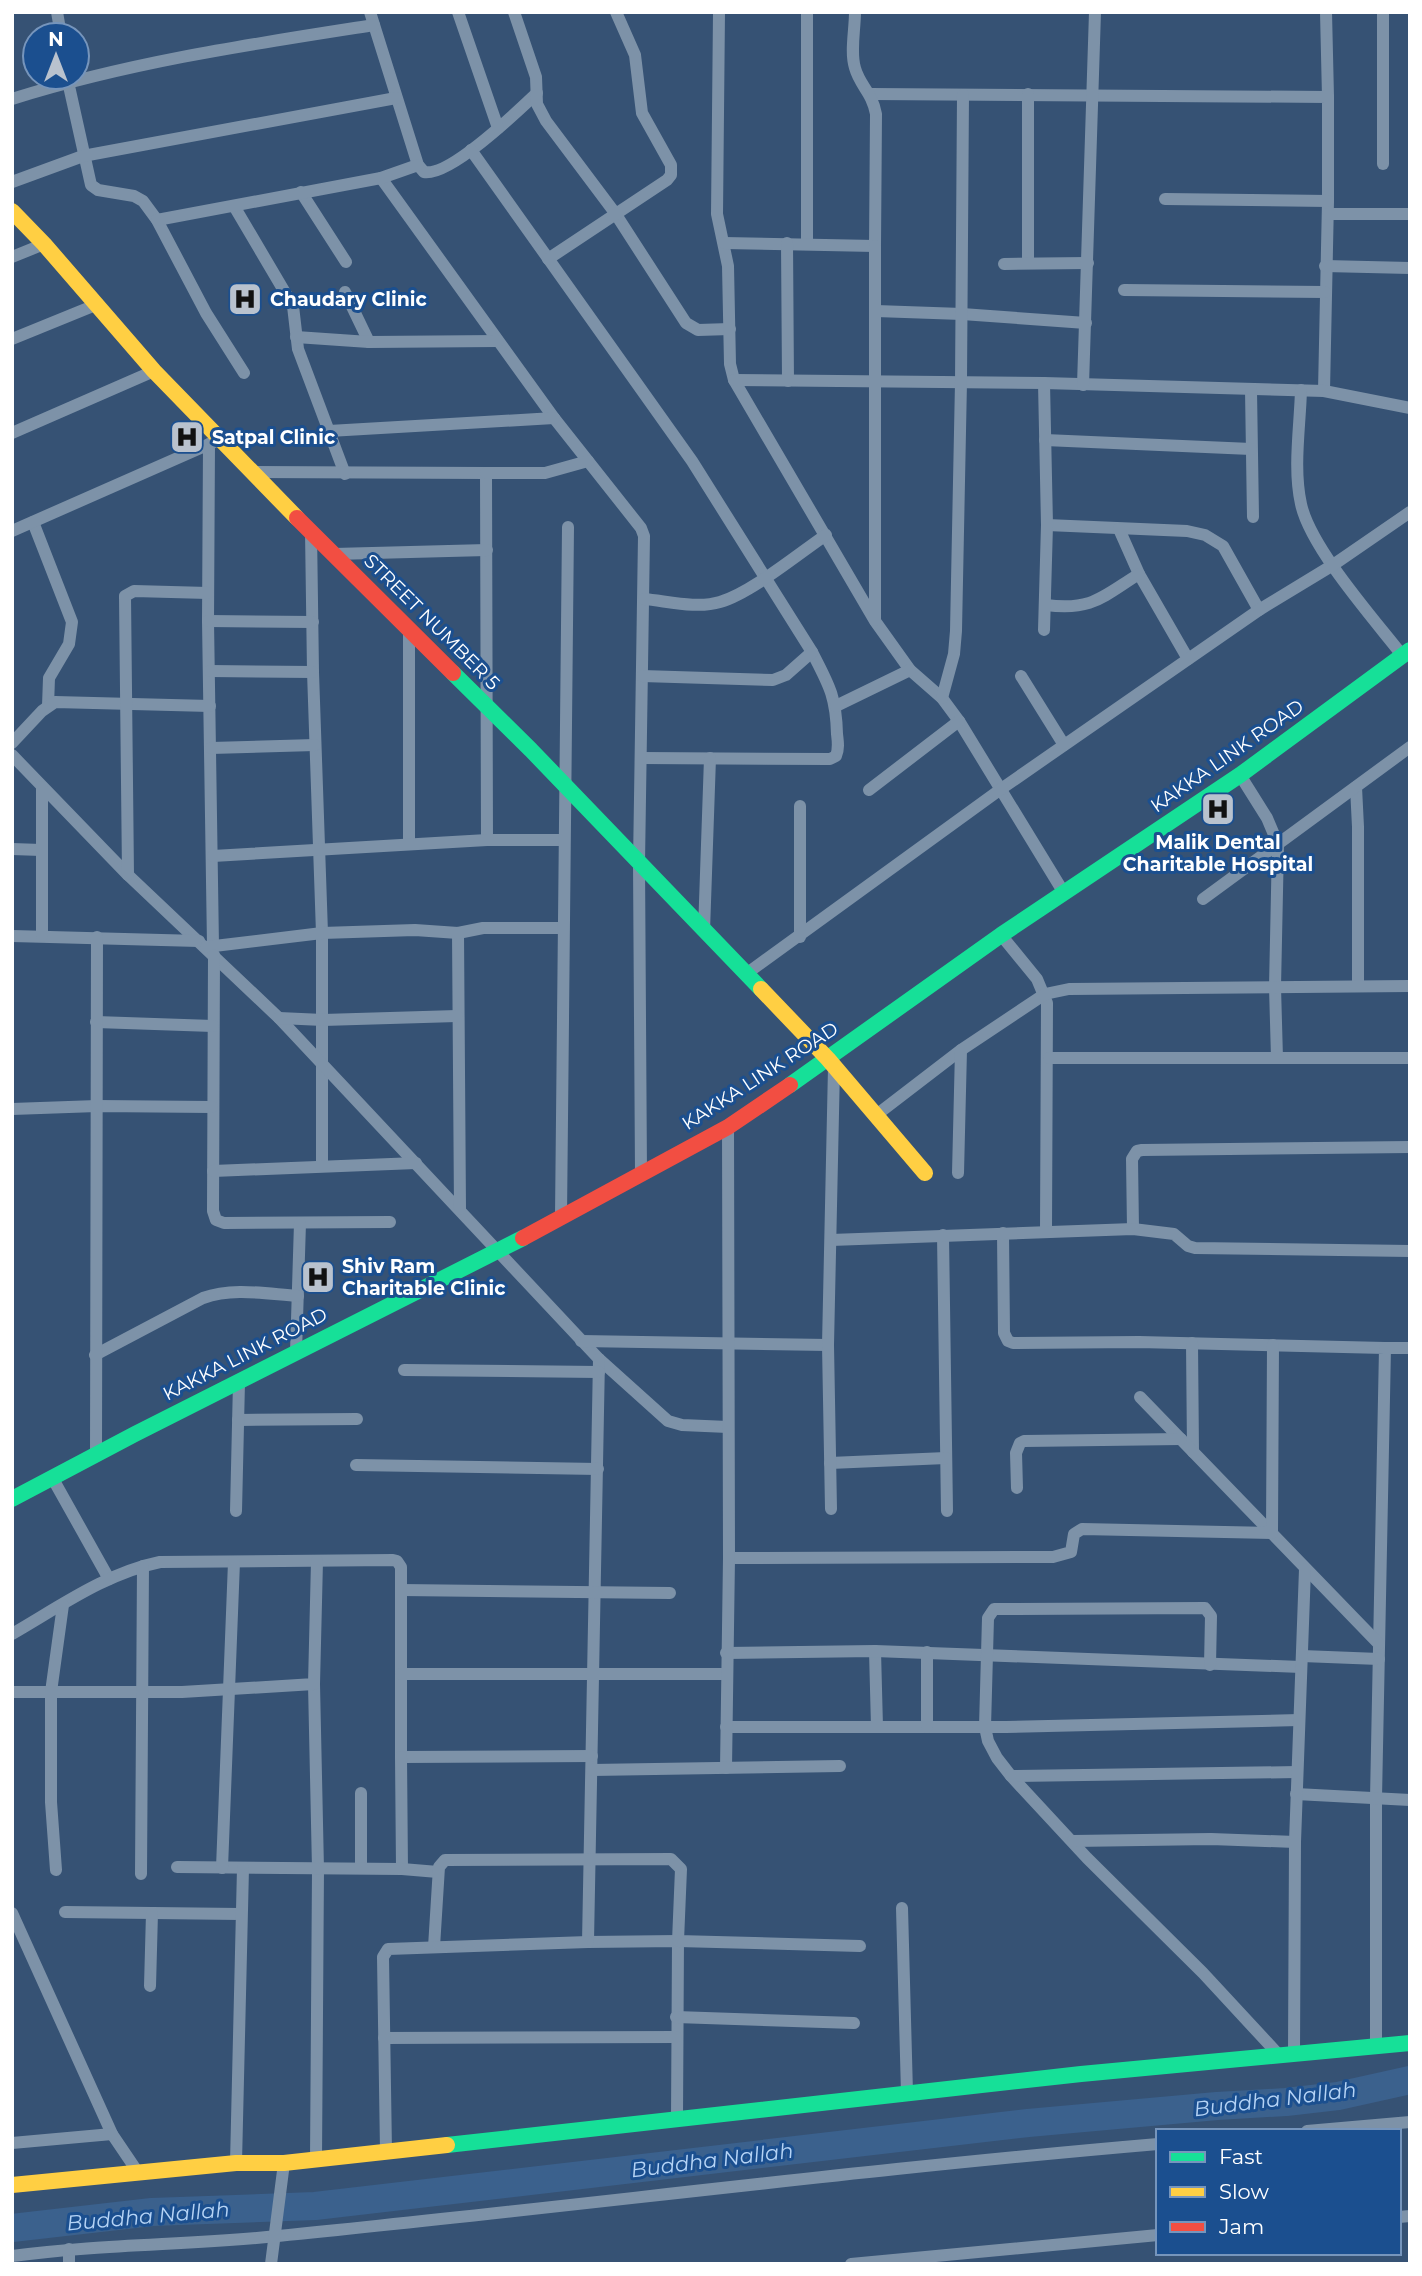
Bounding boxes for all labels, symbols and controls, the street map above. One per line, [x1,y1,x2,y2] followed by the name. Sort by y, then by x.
[21,21,91,91] north arrow
[48,28,64,51] text: N
[226,280,264,318] hospital icon: Chaudary Clinic
[270,288,427,311] place label: Chaudary Clinic
[168,418,206,456] hospital icon: Satpal Clinic
[212,426,335,449] place label: Satpal Clinic
[359,549,505,695] street label: STREET NUMBER 5
[1146,695,1308,817] street label: KAKKA LINK ROAD
[1199,790,1237,828] hospital icon: Malik Dental Charitable Hospital
[1123,831,1313,876] place label: Malik Dental Charitable Hospital
[678,1017,842,1135] street label: KAKKA LINK ROAD
[342,1255,506,1300] place label: Shiv Ram Charitable Clinic
[299,1258,337,1296] hospital icon: Shiv Ram Charitable Clinic
[159,1303,331,1405] street label: KAKKA LINK ROAD
[1192,2077,1358,2121] water label: Buddha Nallah
[1156,2129,1401,2255] legend
[629,2138,795,2182] water label: Buddha Nallah
[1219,2144,1263,2169] text: Fast
[1219,2179,1269,2204] text: Slow
[66,2196,230,2236] water label: Buddha Nallah
[1218,2214,1264,2239] text: Jam

